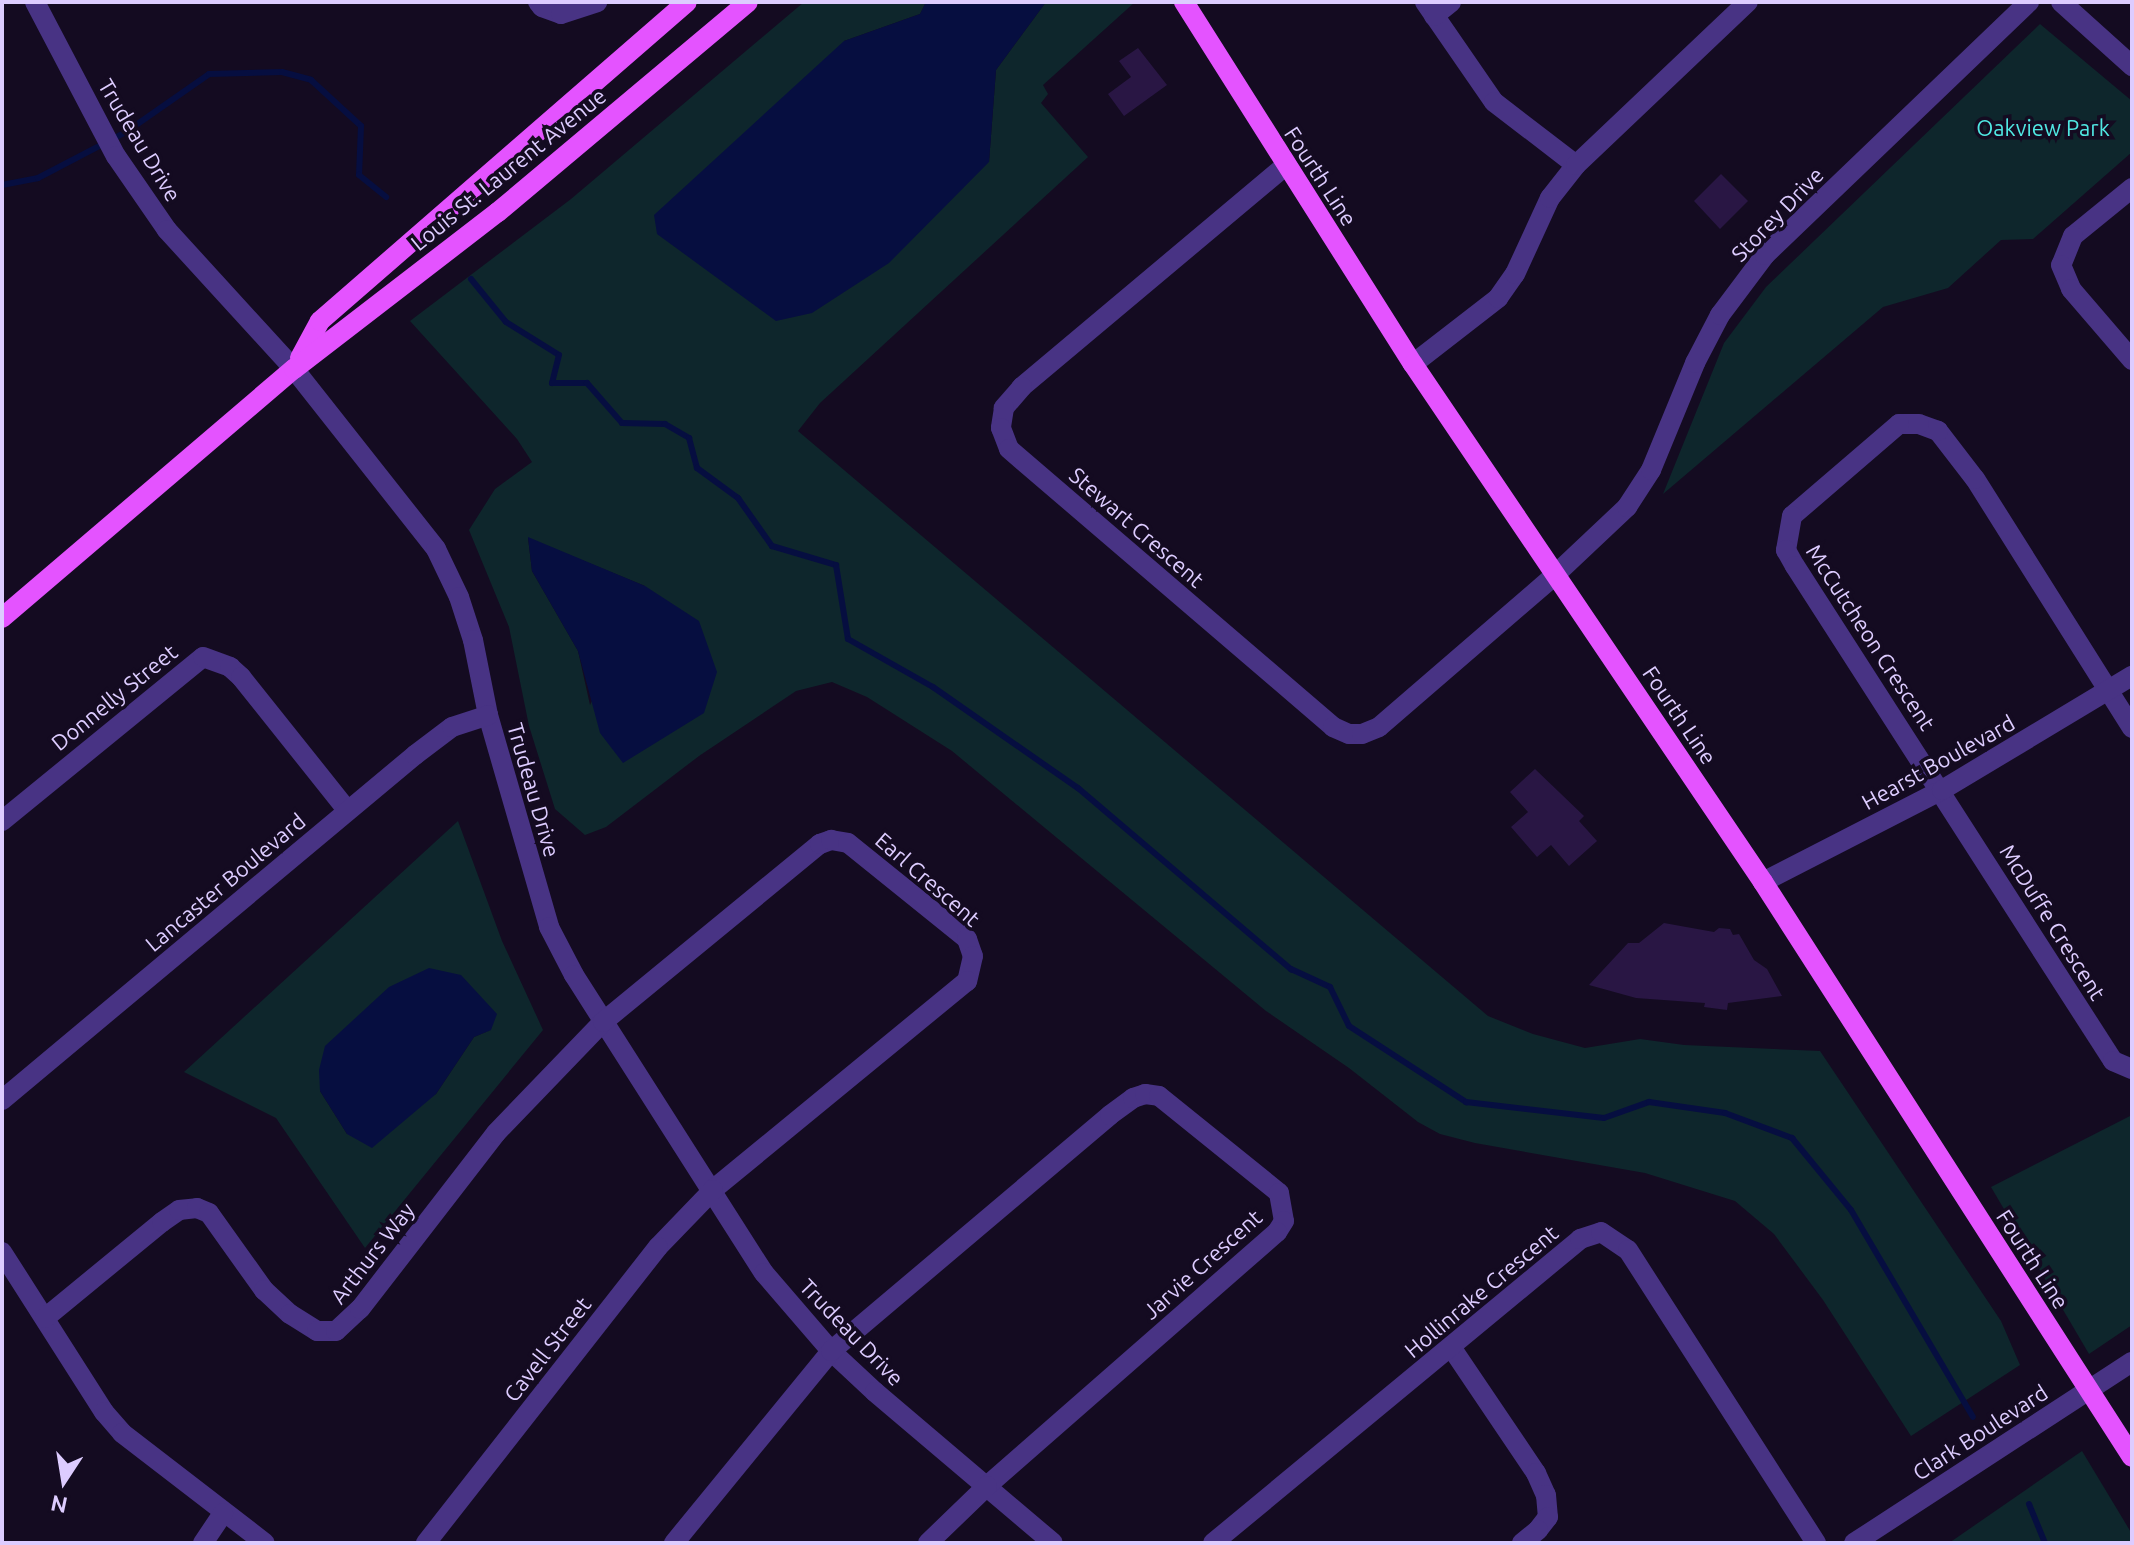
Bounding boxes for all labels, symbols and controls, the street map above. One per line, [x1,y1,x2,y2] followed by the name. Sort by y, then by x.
[93,74,187,206] street label: Trudeau Drive
[405,82,611,256] street label: Louis St. Laurent Avenue
[1976,115,2110,141] park label: Oakview Park
[1279,122,1363,230] street label: Fourth Line
[1725,161,1829,267] street label: Storey Drive
[1064,461,1210,593] street label: Stewart Crescent
[1801,539,1941,735] street label: McCutcheon Crescent
[46,638,182,756] street label: Donnelly Street
[1638,661,1722,769] street label: Fourth Line
[1857,709,2019,815] street label: Hearst Boulevard
[502,720,566,860] street label: Trudeau Drive
[140,807,310,957] street label: Lancaster Boulevard
[870,826,986,932] street label: Earl Crescent
[1995,839,2111,1005] street label: McDuffe Crescent
[324,1197,420,1309] street label: Arthurs Way
[1137,1204,1267,1324] street label: Jarvie Crescent
[1991,1205,2075,1313] street label: Fourth Line
[1399,1219,1563,1363] street label: Hollinrake Crescent
[794,1273,910,1391] street label: Trudeau Drive
[498,1291,596,1407] street label: Cavell Street
[1908,1379,2052,1485] street label: Clark Boulevard
[24,1441,104,1521] north arrow
[48,1491,70,1519] text: N

